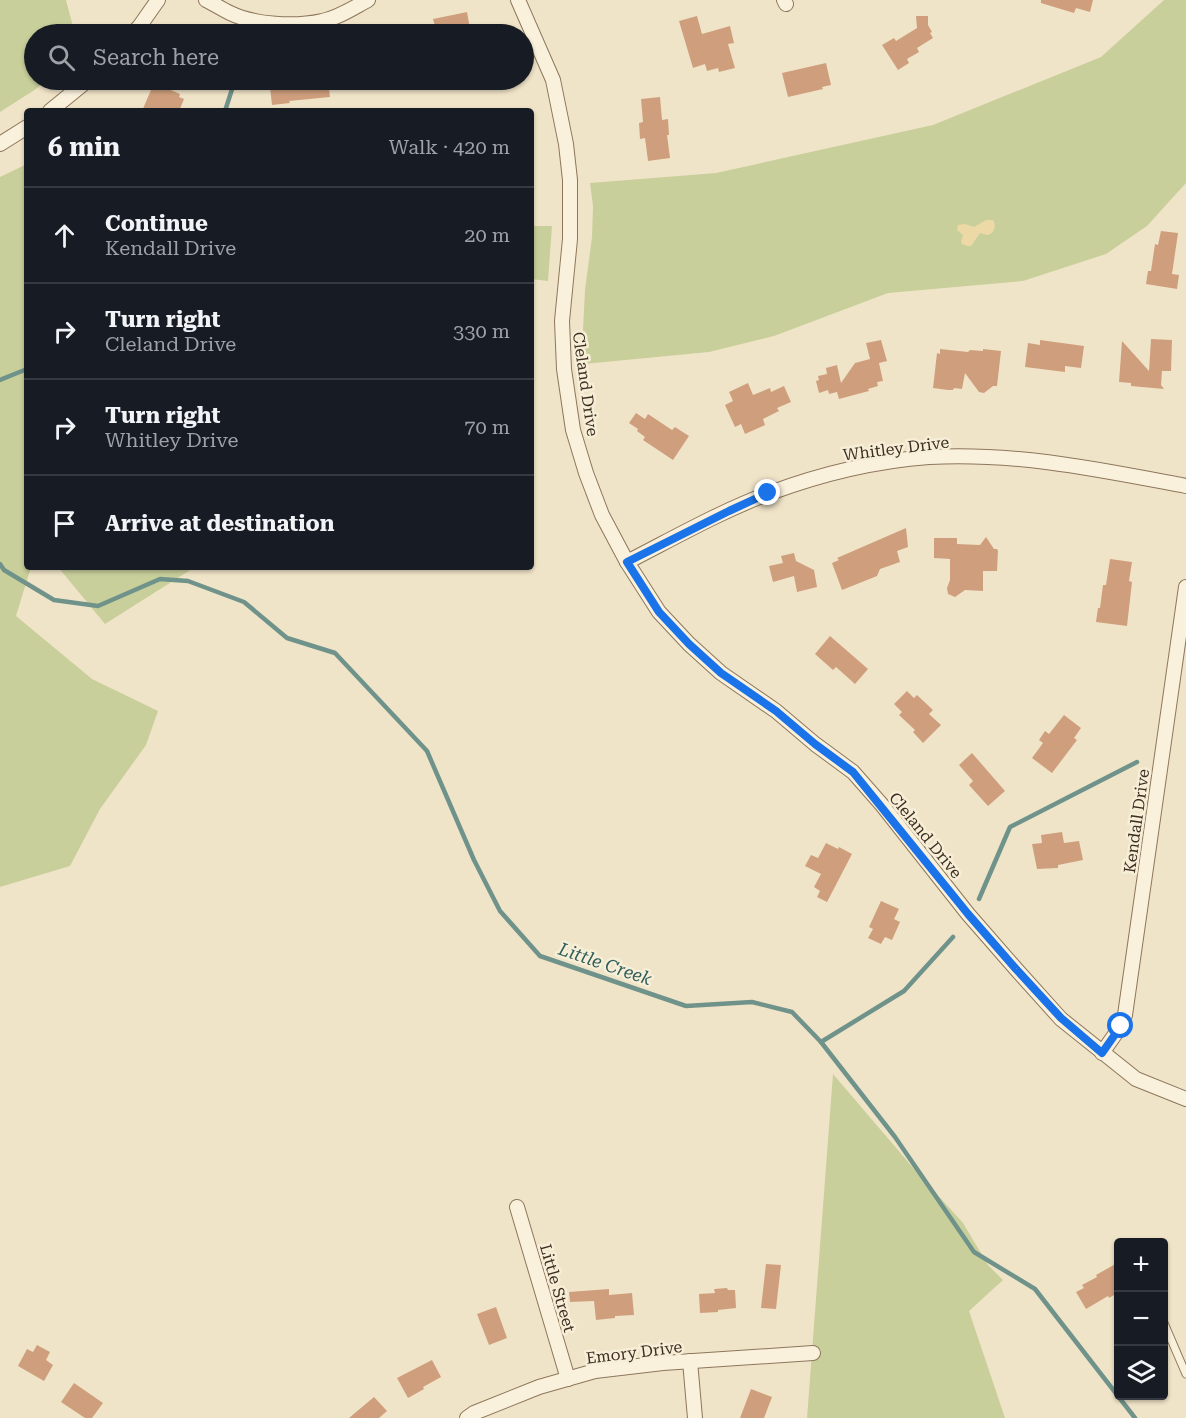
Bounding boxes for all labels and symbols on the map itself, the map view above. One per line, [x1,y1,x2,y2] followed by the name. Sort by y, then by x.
[569,331,602,438] street label: Cleland Drive
[842,433,950,464] street label: Whitley Drive
[754,479,780,505] route end
[1120,768,1153,874] street label: Kendall Drive
[885,789,966,882] street label: Cleland Drive
[555,937,655,989] water label: Little Creek
[1107,1012,1133,1038] route start
[536,1242,579,1334] street label: Little Street
[585,1337,683,1368] street label: Emory Drive

